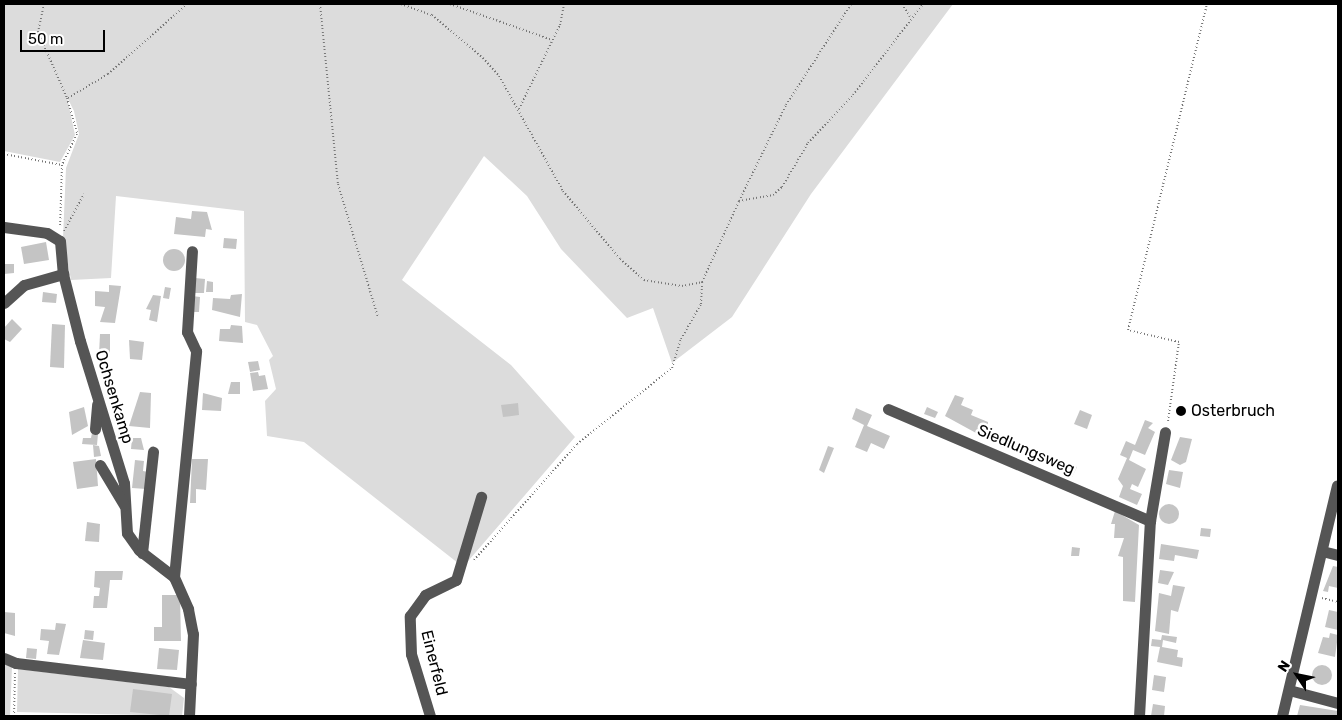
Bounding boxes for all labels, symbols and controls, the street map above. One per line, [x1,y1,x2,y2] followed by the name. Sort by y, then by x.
[22,20,108,52] scale bar
[28,30,63,48] text: 50 m
[91,348,137,446] street label: Ochsenkamp
[1191,401,1275,421] place label: Osterbruch
[1175,405,1187,417] marker: Osterbruch
[974,421,1078,479] street label: Siedlungsweg
[417,628,451,698] street label: Einerfeld
[1272,650,1322,700] north arrow
[1274,657,1294,675] text: N

